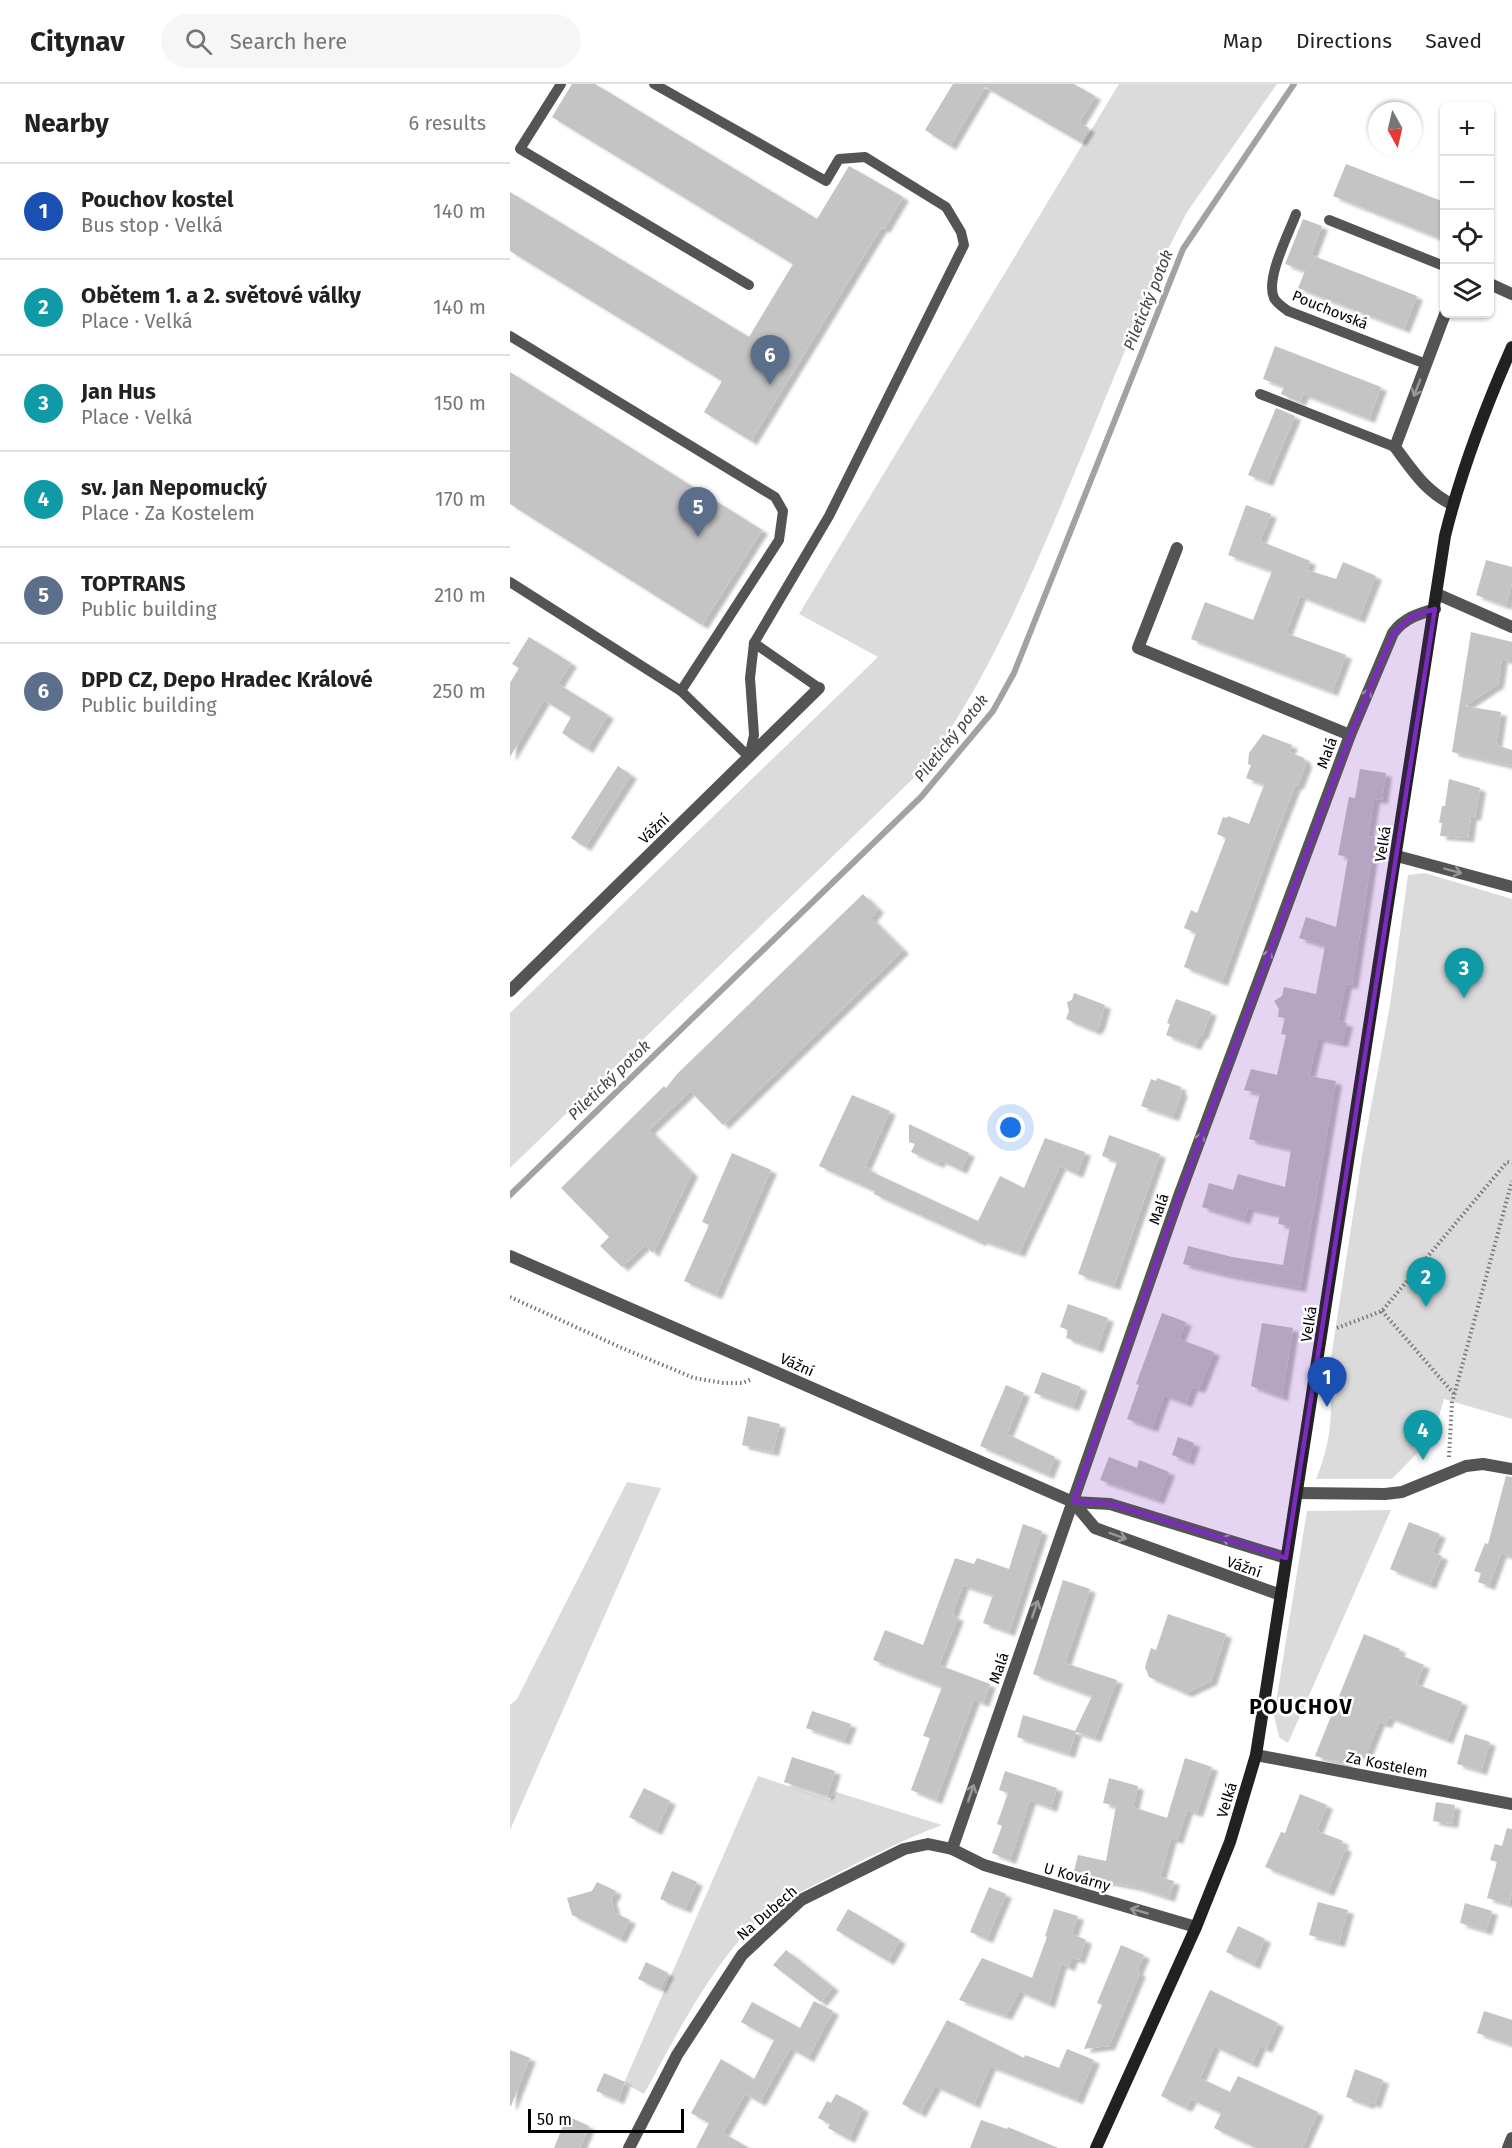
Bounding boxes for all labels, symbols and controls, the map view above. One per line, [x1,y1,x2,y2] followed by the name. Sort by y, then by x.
[161,14,581,68] search box
[30,25,125,58] text: Citynav
[182,25,215,58] icon: search
[230,28,347,55] text: Search here
[1223,28,1263,54] text: Map
[1296,28,1392,54] text: Directions
[1425,28,1482,54] text: Saved
[1368,102,1422,156] north arrow
[1440,102,1494,318] map controls
[1440,102,1494,156] button: +
[24,108,109,139] text: Nearby
[409,111,486,135] text: 6 results
[1440,156,1494,210] button: −
[81,186,233,213] text: Pouchov kostel
[39,199,48,223] text: 1
[433,199,486,223] text: 140 m
[1440,210,1494,264] button: locate
[81,213,223,237] text: Bus stop · Velká
[1119,247,1177,353] water label: Piletický potok
[1440,264,1494,318] button: layers
[81,282,361,309] text: Obětem 1. a 2. světové války
[1289,287,1371,333] street label: Pouchovská
[38,295,49,319] text: 2
[433,295,486,319] text: 140 m
[81,309,193,333] text: Place · Velká
[750,336,790,385] pin: 6
[81,378,156,405] text: Jan Hus
[1411,378,1422,397] one-way arrow
[38,391,49,415] text: 3
[434,391,486,415] text: 150 m
[81,405,193,429] text: Place · Velká
[81,474,267,501] text: sv. Jan Nepomucký
[38,487,49,511] text: 4
[435,487,486,511] text: 170 m
[678,488,717,537] pin: 5
[81,501,255,525] text: Place · Za Kostelem
[81,570,186,597] text: TOPTRANS
[38,583,49,607] text: 5
[434,583,486,607] text: 210 m
[81,597,217,621] text: Public building
[81,666,373,693] text: DPD CZ, Depo Hradec Králové
[38,679,49,703] text: 6
[432,679,486,703] text: 250 m
[1361,689,1372,707] one-way arrow
[910,690,992,785] water label: Piletický potok
[81,693,217,717] text: Public building
[1313,735,1341,771] street label: Malá
[635,810,673,848] street label: Vážní
[1371,825,1395,863] street label: Velká
[1443,866,1462,877] one-way arrow
[1444,948,1484,998] pin: 3
[1263,949,1274,968] one-way arrow
[564,1036,654,1124] water label: Piletický potok
[996,1113,1025,1142] your location
[1195,1132,1206,1151] one-way arrow
[1145,1191,1173,1227] street label: Malá
[1406,1258,1446,1307] pin: 2
[1297,1305,1321,1343] street label: Velká
[777,1350,817,1380] street label: Vážní
[1308,1358,1346,1407] pin: 1
[1404,1410,1442,1460] pin: 4
[1108,1532,1127,1543] one-way arrow
[1221,1534,1240,1545] one-way arrow
[1224,1553,1264,1581] street label: Vážní
[1031,1600,1042,1619] one-way arrow
[985,1650,1013,1686] street label: Malá
[1249,1694,1353,1720] district label: POUCHOV
[1345,1748,1429,1782] street label: Za Kostelem
[1213,1780,1241,1820] street label: Velká
[966,1784,977,1803] one-way arrow
[1042,1859,1113,1895] street label: U Kovárny
[733,1882,801,1944] street label: Na Dubech
[1130,1905,1149,1916] one-way arrow
[528,2106,684,2134] scale bar
[537,2110,572,2129] text: 50 m

